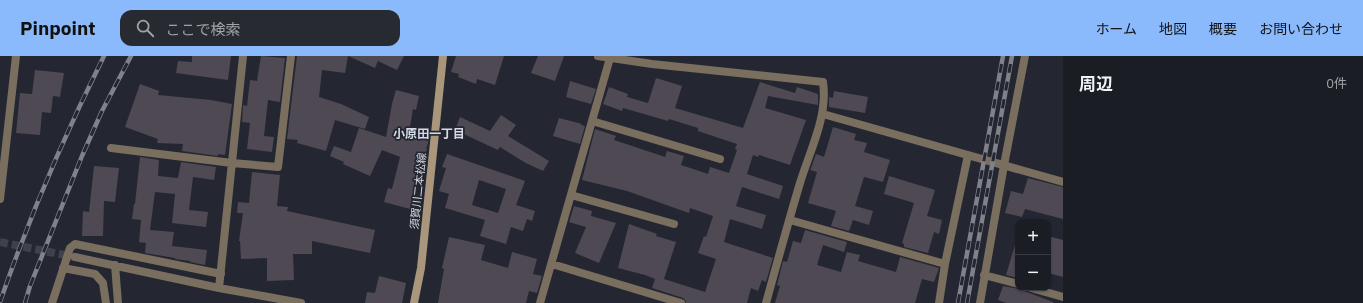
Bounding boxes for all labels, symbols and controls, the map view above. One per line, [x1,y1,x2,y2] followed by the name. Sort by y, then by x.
[120,10,400,46] search box
[20,16,96,40] text: Pinpoint
[134,17,156,39] icon: search
[166,20,241,39] text: ここで検索
[1095,20,1137,38] text: ホーム
[1159,20,1187,38] text: 地図
[1209,20,1237,38] text: 概要
[1259,20,1343,38] text: お問い合わせ
[1079,73,1113,95] text: 周辺
[1326,75,1347,92] text: 0件
[393,126,465,141] district label: 小原田一丁目
[407,152,429,230] street label: 須賀川二本松線
[1015,219,1051,291] map controls
[1015,219,1051,255] button: +
[1015,255,1051,291] button: −

